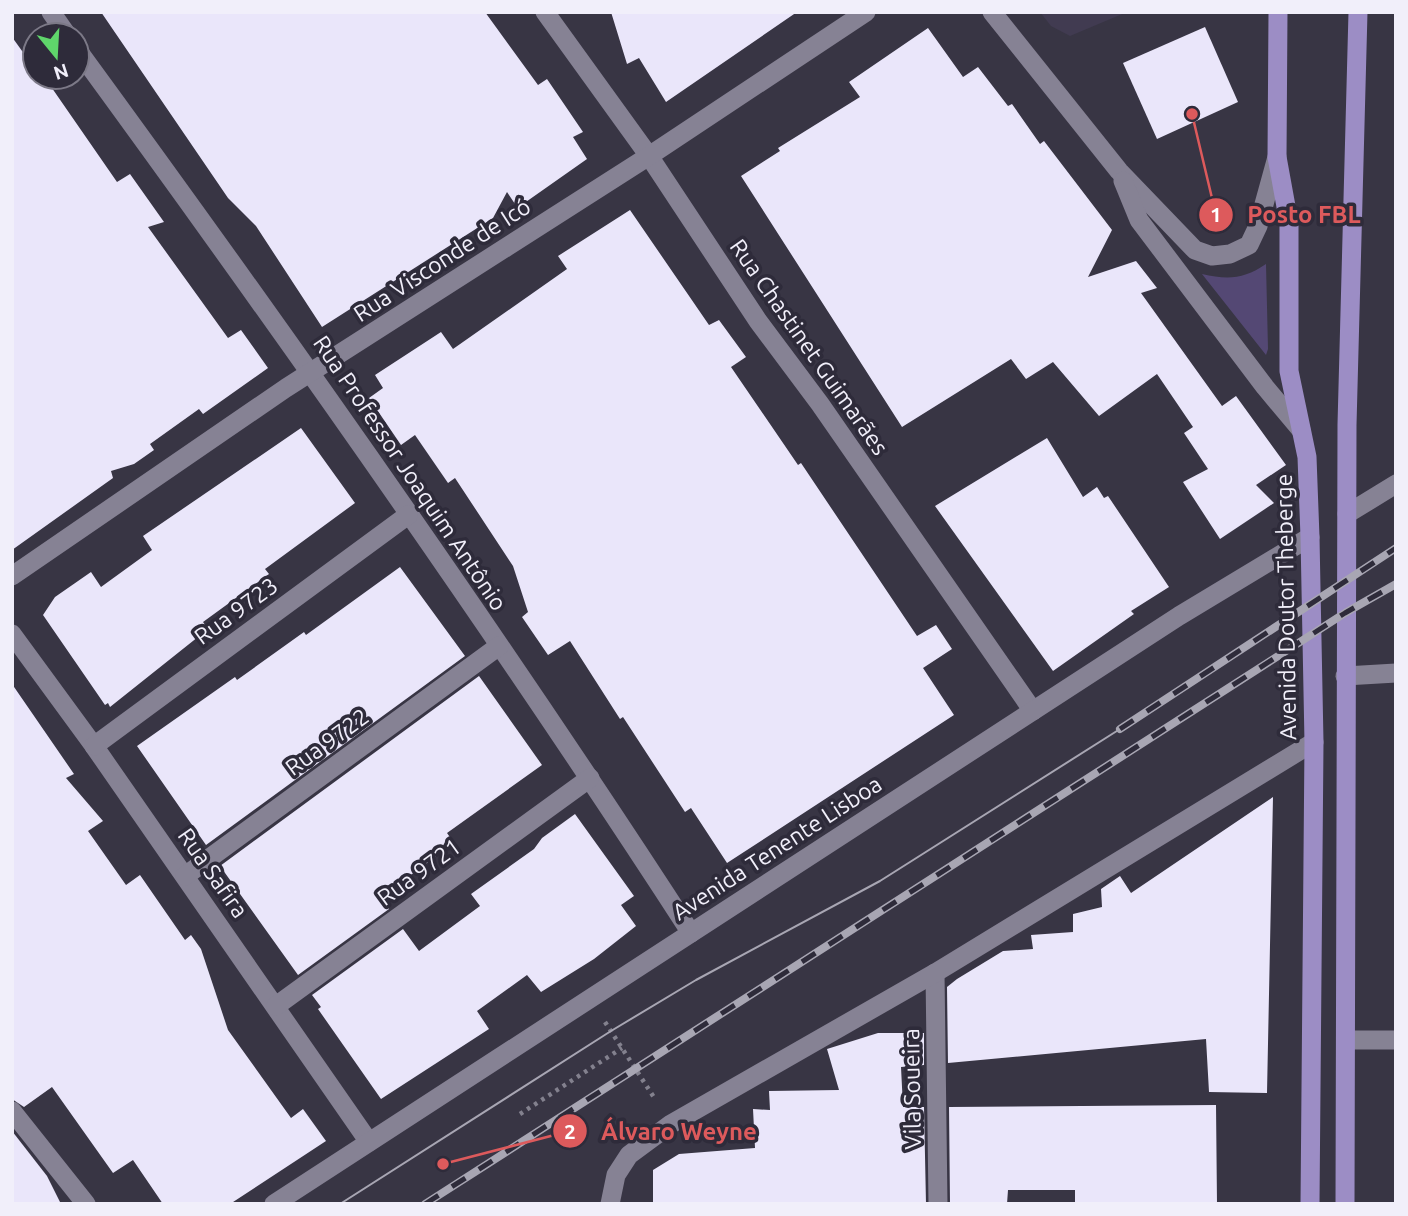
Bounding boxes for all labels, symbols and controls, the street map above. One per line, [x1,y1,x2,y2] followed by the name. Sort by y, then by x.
[21,21,91,91] north arrow
[51,60,71,85] text: N
[1198,192,1375,237] callout: Posto FBL
[349,193,535,326] street label: Rua Visconde de Icó
[1247,201,1361,228] text: Posto FBL
[1210,202,1222,226] text: 1
[725,234,893,459] street label: Rua Chastinet Guimarães
[309,331,512,615] street label: Rua Professor Joaquim Antônio
[1271,474,1300,740] street label: Avenida Doutor Theberge
[189,572,282,649] street label: Rua 9723
[280,703,373,780] street label: Rua 9722
[668,771,886,925] street label: Avenida Tenente Lisboa
[174,823,253,922] street label: Rua Safira
[372,833,465,910] street label: Rua 9721
[898,1028,925,1150] street label: Vila Soueira
[552,1109,771,1154] callout: Álvaro Weyne
[601,1116,757,1145] text: Álvaro Weyne
[564,1119,576,1143] text: 2

